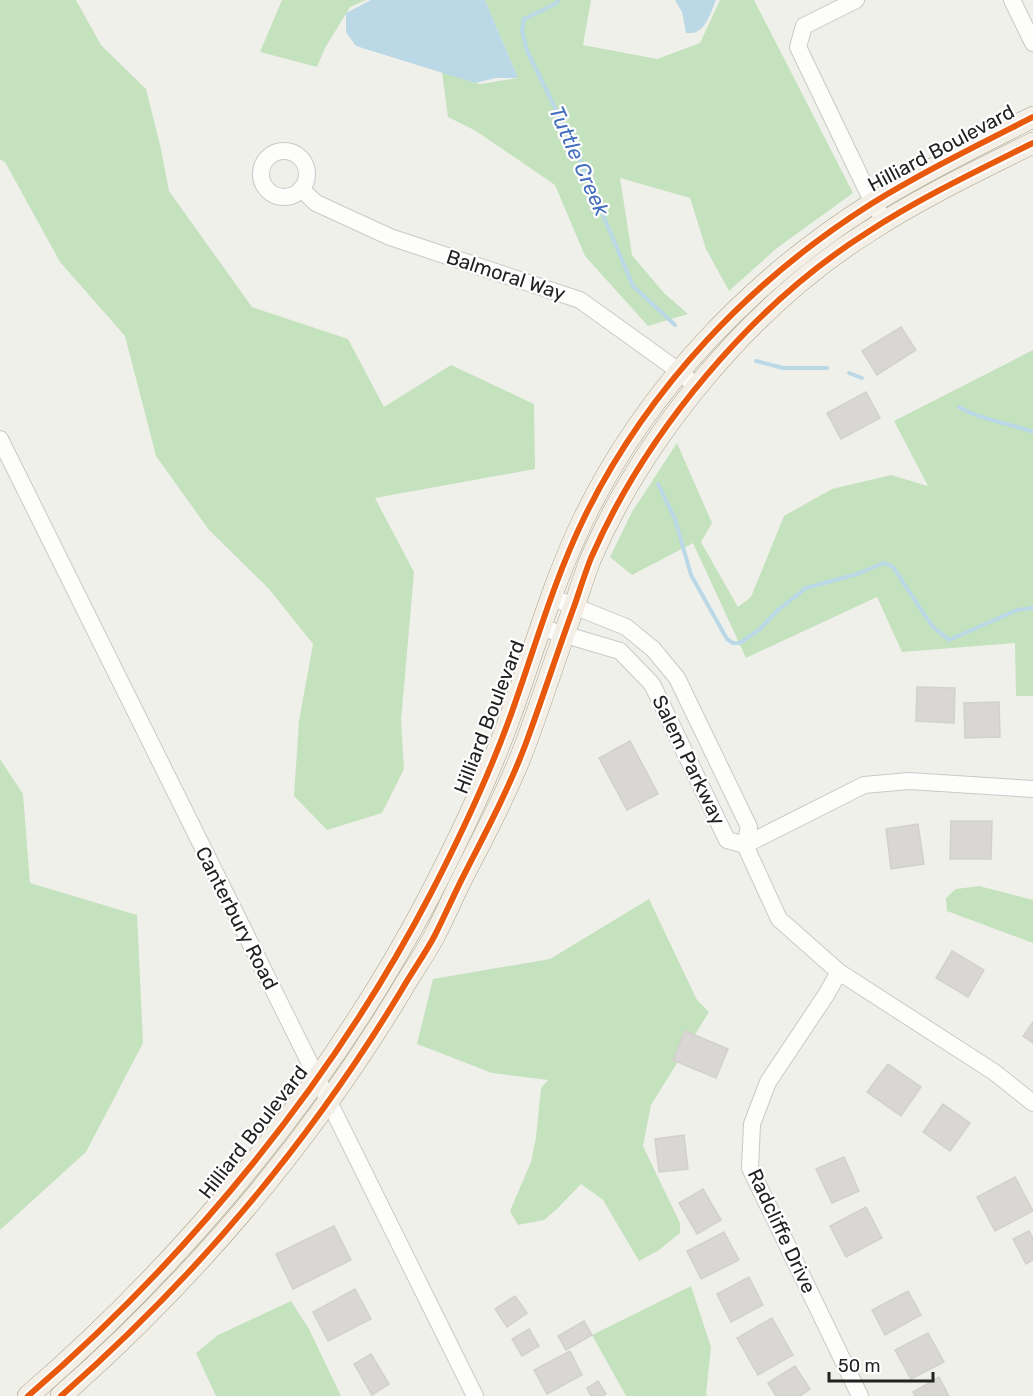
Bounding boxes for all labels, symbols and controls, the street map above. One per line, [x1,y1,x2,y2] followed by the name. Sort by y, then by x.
[864,99,1018,197] street label: Hilliard Boulevard
[544,102,615,221] water label: Tuttle Creek
[443,244,569,306] street label: Balmoral Way
[449,637,529,797] street label: Hilliard Boulevard
[647,691,731,829] street label: Salem Parkway
[191,842,283,994] street label: Canterbury Road
[194,1061,312,1203] street label: Hilliard Boulevard
[743,1165,821,1297] street label: Radcliffe Drive
[829,1345,932,1383] scale bar
[838,1355,881,1377] text: 50 m

